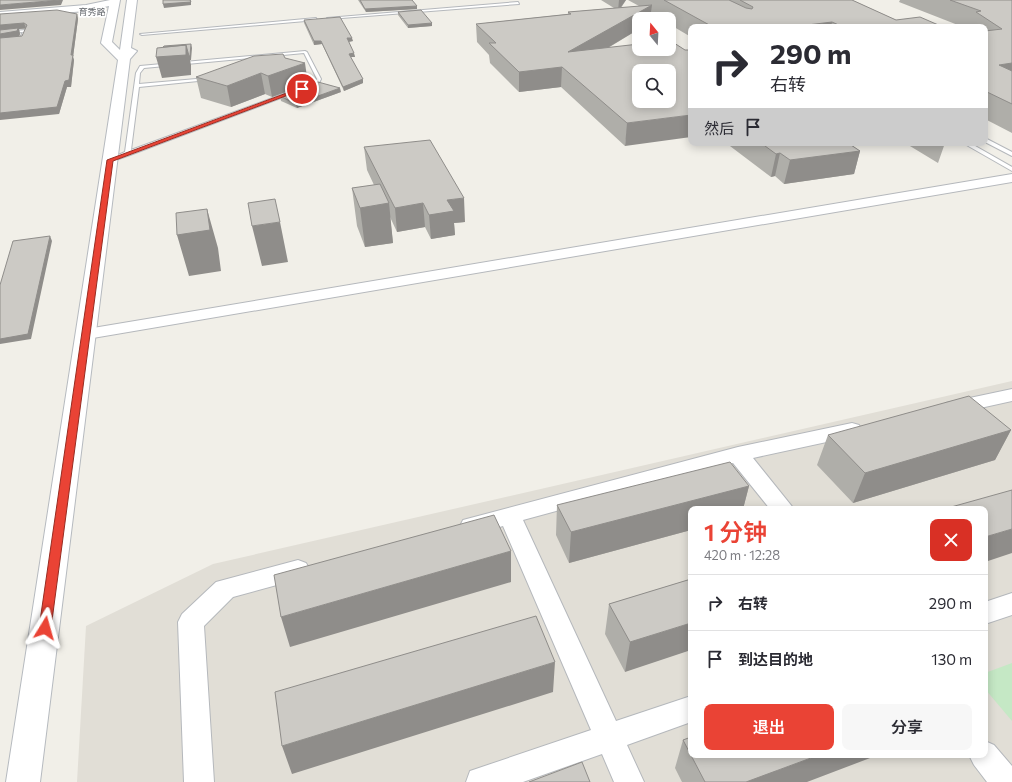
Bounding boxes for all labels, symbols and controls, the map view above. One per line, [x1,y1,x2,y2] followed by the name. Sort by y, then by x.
[78,6,106,17] street label: 育秀路
[632,12,676,56] north arrow
[632,12,676,108] map controls
[770,36,851,70] text: 290 m
[704,40,756,92] icon: right
[632,64,676,108] button: search
[285,72,319,106] pin
[770,73,806,95] text: 右转
[291,78,313,100] icon: arrive
[742,116,764,138] icon: arrive
[704,119,734,137] text: 然后
[704,517,767,546] text: 1 分钟
[930,519,972,561] button: close
[704,547,780,563] text: 420 m · 12:28
[704,592,726,614] icon: right
[738,594,768,612] text: 右转
[929,594,972,612] text: 290 m
[24,607,66,649] position arrow
[704,648,726,670] icon: arrive
[738,650,813,668] text: 到达目的地
[931,650,972,668] text: 130 m
[704,704,834,750] button: 退出
[842,704,972,750] button: 分享

